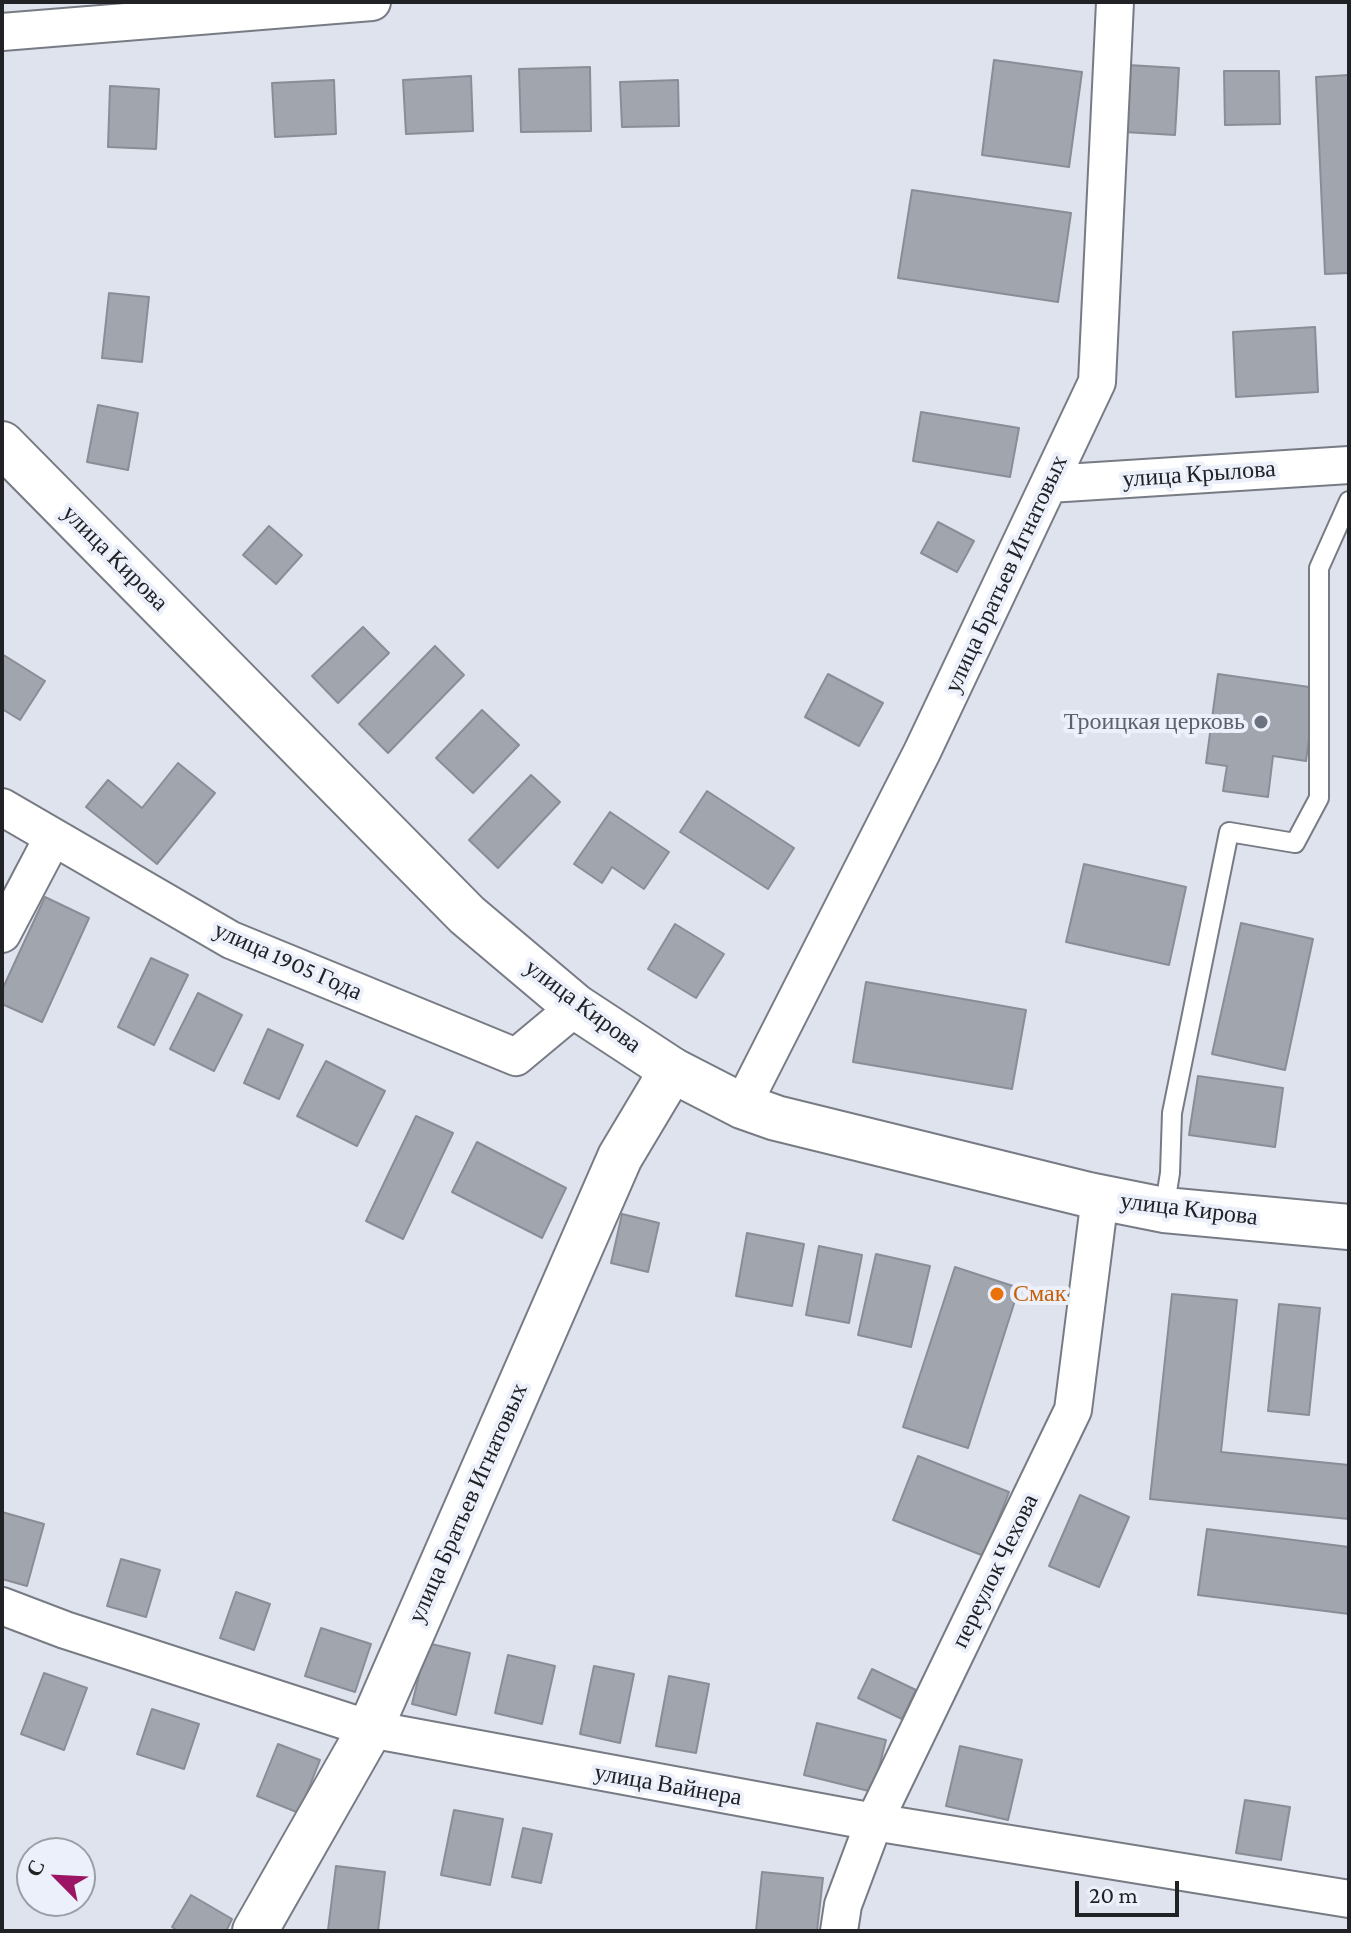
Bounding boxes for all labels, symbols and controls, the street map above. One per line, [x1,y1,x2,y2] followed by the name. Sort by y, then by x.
[938,450,1074,698] street label: улица Братьев Игнатовых
[1121,454,1277,494] street label: улица Крылова
[56,499,174,617] street label: улица Кирова
[1064,708,1245,736] place label: Троицкая церковь
[1252,713,1270,731] marker: Троицкая церковь
[209,915,367,1007] street label: улица 1905 Года
[519,953,647,1059] street label: улица Кирова
[1119,1186,1259,1232] street label: улица Кирова
[1013,1280,1066,1308] place label: Смак
[988,1285,1006,1303] marker: Смак
[402,1379,534,1627] street label: улица Братьев Игнатовых
[945,1489,1045,1653] street label: переулок Чехова
[592,1758,744,1812] street label: улица Вайнера
[16,1837,96,1917] north arrow
[21,1856,50,1880] text: С
[1079,1865,1183,1915] scale bar
[1089,1881,1138,1908] text: 20 m

